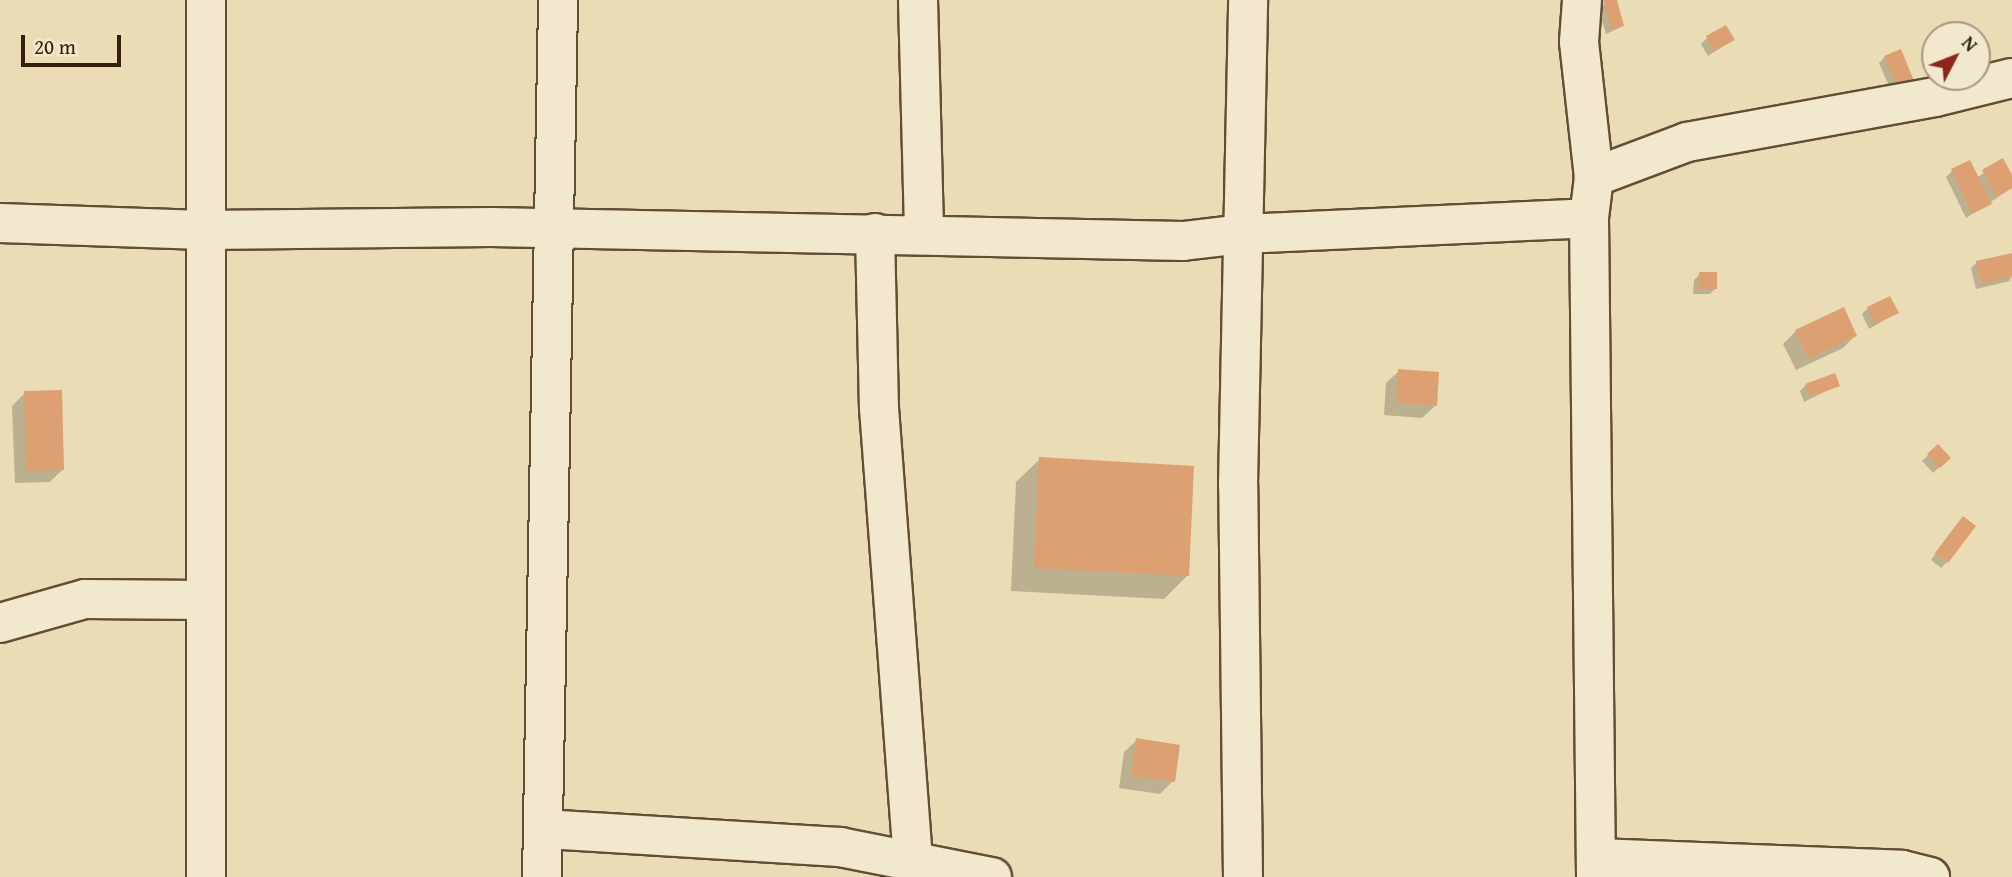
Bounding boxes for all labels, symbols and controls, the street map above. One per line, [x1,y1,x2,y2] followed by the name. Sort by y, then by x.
[24,21,124,65] scale bar
[1921,21,1991,91] north arrow
[1955,29,1985,57] text: N
[34,31,76,62] text: 20 m

